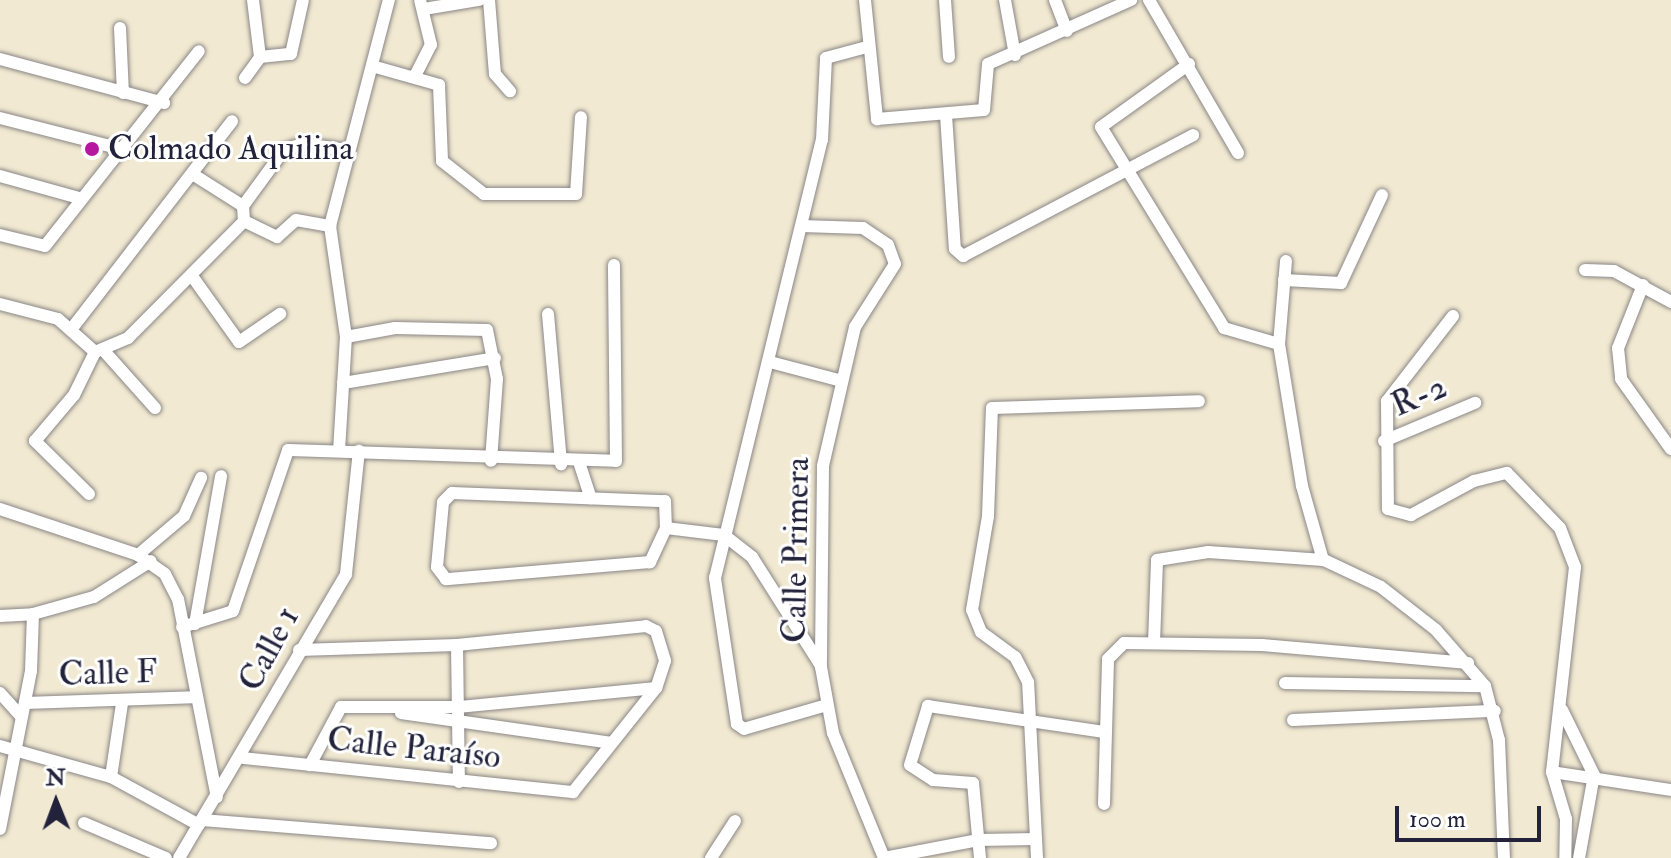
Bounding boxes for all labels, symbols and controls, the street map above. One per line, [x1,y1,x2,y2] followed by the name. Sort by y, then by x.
[108,129,353,169] place label: Colmado Aquilina
[83,140,101,158] marker: Colmado Aquilina
[1385,366,1453,426] street label: R-2
[774,457,818,643] street label: Calle Primera
[230,600,308,698] street label: Calle 1
[58,651,158,695] street label: Calle F
[325,719,503,777] street label: Calle Paraíso
[16,762,96,842] north arrow
[45,764,66,792] text: N
[1399,790,1545,840] scale bar
[1409,804,1466,835] text: 100 m

